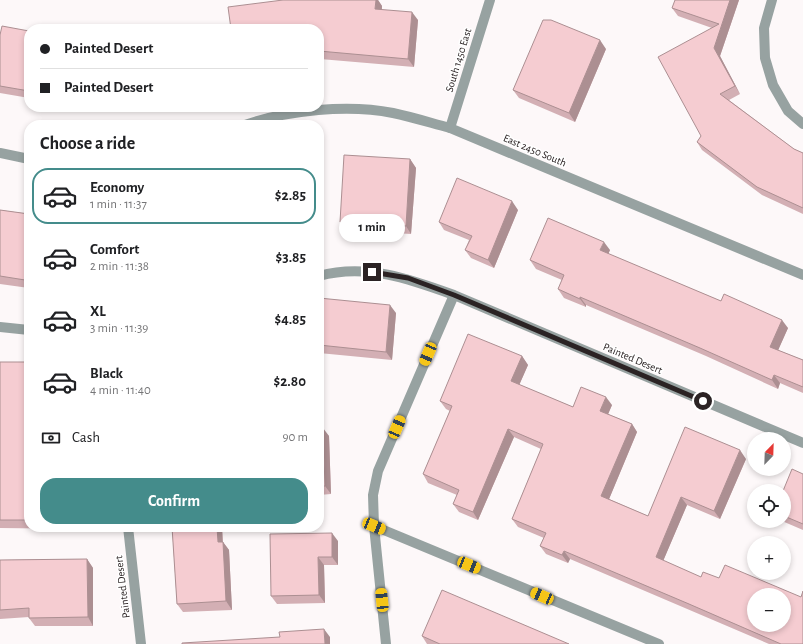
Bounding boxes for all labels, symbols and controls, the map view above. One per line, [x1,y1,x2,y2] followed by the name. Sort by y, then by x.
[444,26,474,93] street label: South 1450 East
[64,41,153,56] text: Painted Desert
[64,80,153,95] text: Painted Desert
[502,132,568,169] street label: East 2450 South
[40,135,135,153] text: Choose a ride
[42,178,78,214] icon: car
[90,180,144,195] text: Economy
[275,188,306,203] text: $2.85
[90,198,147,211] text: 1 min · 11:37
[339,214,405,242] callout: 1 min
[358,221,386,234] text: 1 min
[42,240,78,276] icon: car
[90,242,139,257] text: Comfort
[275,250,306,265] text: $3.85
[90,260,149,273] text: 2 min · 11:38
[363,263,381,281] route end
[42,302,78,338] icon: car
[90,304,106,319] text: XL
[274,312,306,327] text: $4.85
[90,322,148,335] text: 3 min · 11:39
[418,341,438,367] car
[602,341,664,376] street label: Painted Desert
[42,364,78,400] icon: car
[90,366,123,381] text: Black
[274,374,306,389] text: $2.80
[90,384,151,397] text: 4 min · 11:40
[694,392,712,410] route start
[387,414,407,440] car
[40,427,62,449] icon: cash
[72,430,100,445] text: Cash
[282,431,308,444] text: 90 m
[747,432,791,476] north arrow
[747,432,791,632] map controls
[40,478,308,524] button: Confirm
[747,484,791,528] button: locate
[361,516,387,536] car
[747,536,791,580] button: +
[113,554,132,619] street label: Painted Desert
[456,555,482,575] car
[529,586,555,606] car
[375,587,389,613] car
[747,588,791,632] button: −

